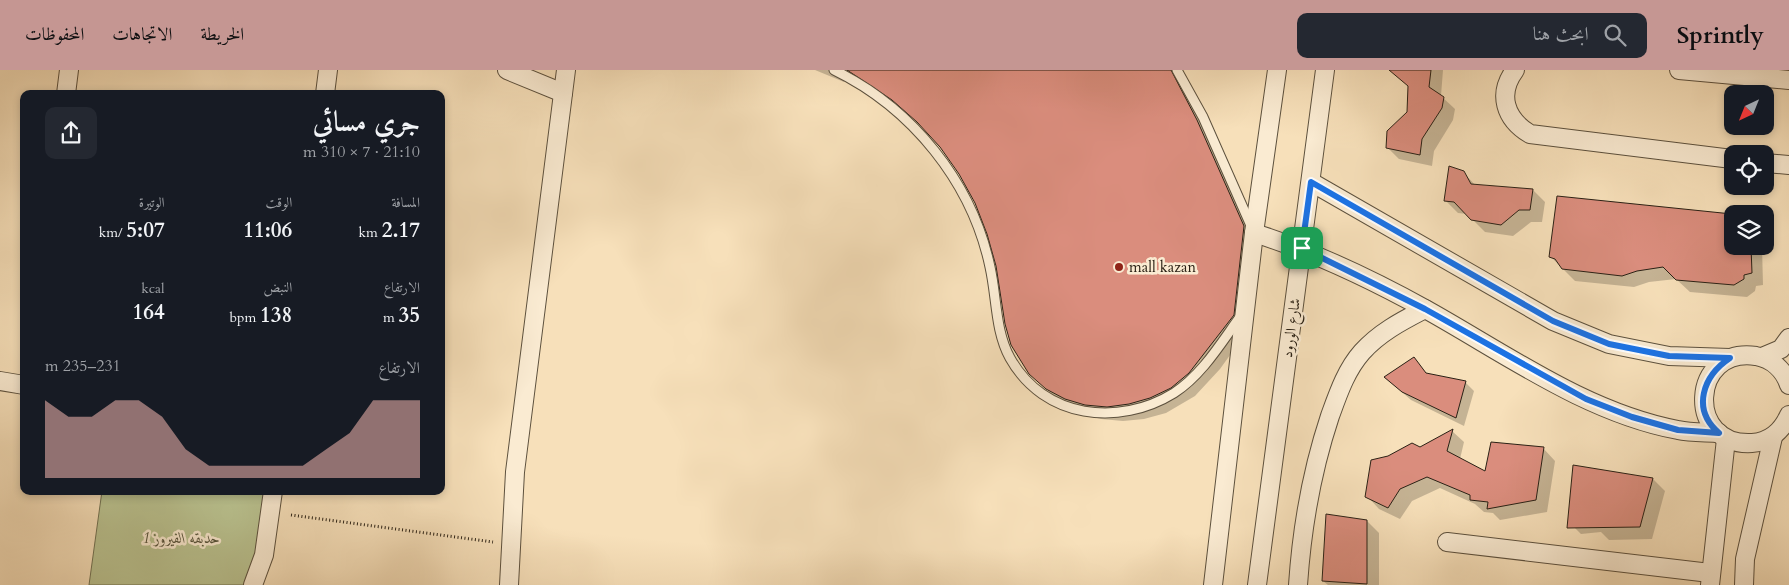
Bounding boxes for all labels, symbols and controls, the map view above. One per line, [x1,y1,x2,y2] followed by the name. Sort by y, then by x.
[1297,13,1647,58] search box
[1677,19,1764,52] text: Sprintly
[1533,21,1589,47] text: ابحث هنا
[1601,21,1629,49] icon: search
[25,22,84,47] text: المحفوظات
[112,22,172,47] text: الاتجاهات
[200,22,244,47] text: الخريطة
[1724,85,1774,135] north arrow
[1724,85,1774,255] map controls
[313,103,420,141] text: جري مسائي
[45,107,97,159] button: share
[303,141,420,163] text: 21:10 · 7 × 310 m
[1724,145,1774,195] button: locate
[139,193,165,212] text: الوتيرة
[266,193,292,212] text: الوقت
[391,193,420,212] text: المسافة
[1724,205,1774,255] button: layers
[126,216,165,245] text: 5:07
[243,216,292,245] text: 11:06
[382,216,420,245] text: 2.17
[99,223,126,242] text: /km
[359,223,382,242] text: km
[1281,227,1323,269] pin
[1288,234,1316,262] icon: arrive
[1129,257,1197,277] place label: mall kazan
[1113,261,1125,273] marker: mall kazan
[263,278,292,297] text: النبض
[384,278,420,297] text: الارتفاع
[141,279,165,298] text: kcal
[1277,297,1308,359] street label: شارع الورود
[132,298,165,327] text: 164
[260,301,292,330] text: 138
[398,301,420,330] text: 35
[229,308,260,327] text: bpm
[383,308,398,327] text: m
[45,355,121,377] text: 231–235 m
[378,357,420,379] text: الارتفاع
[142,528,220,548] park label: حدبقه الفيروز 1

